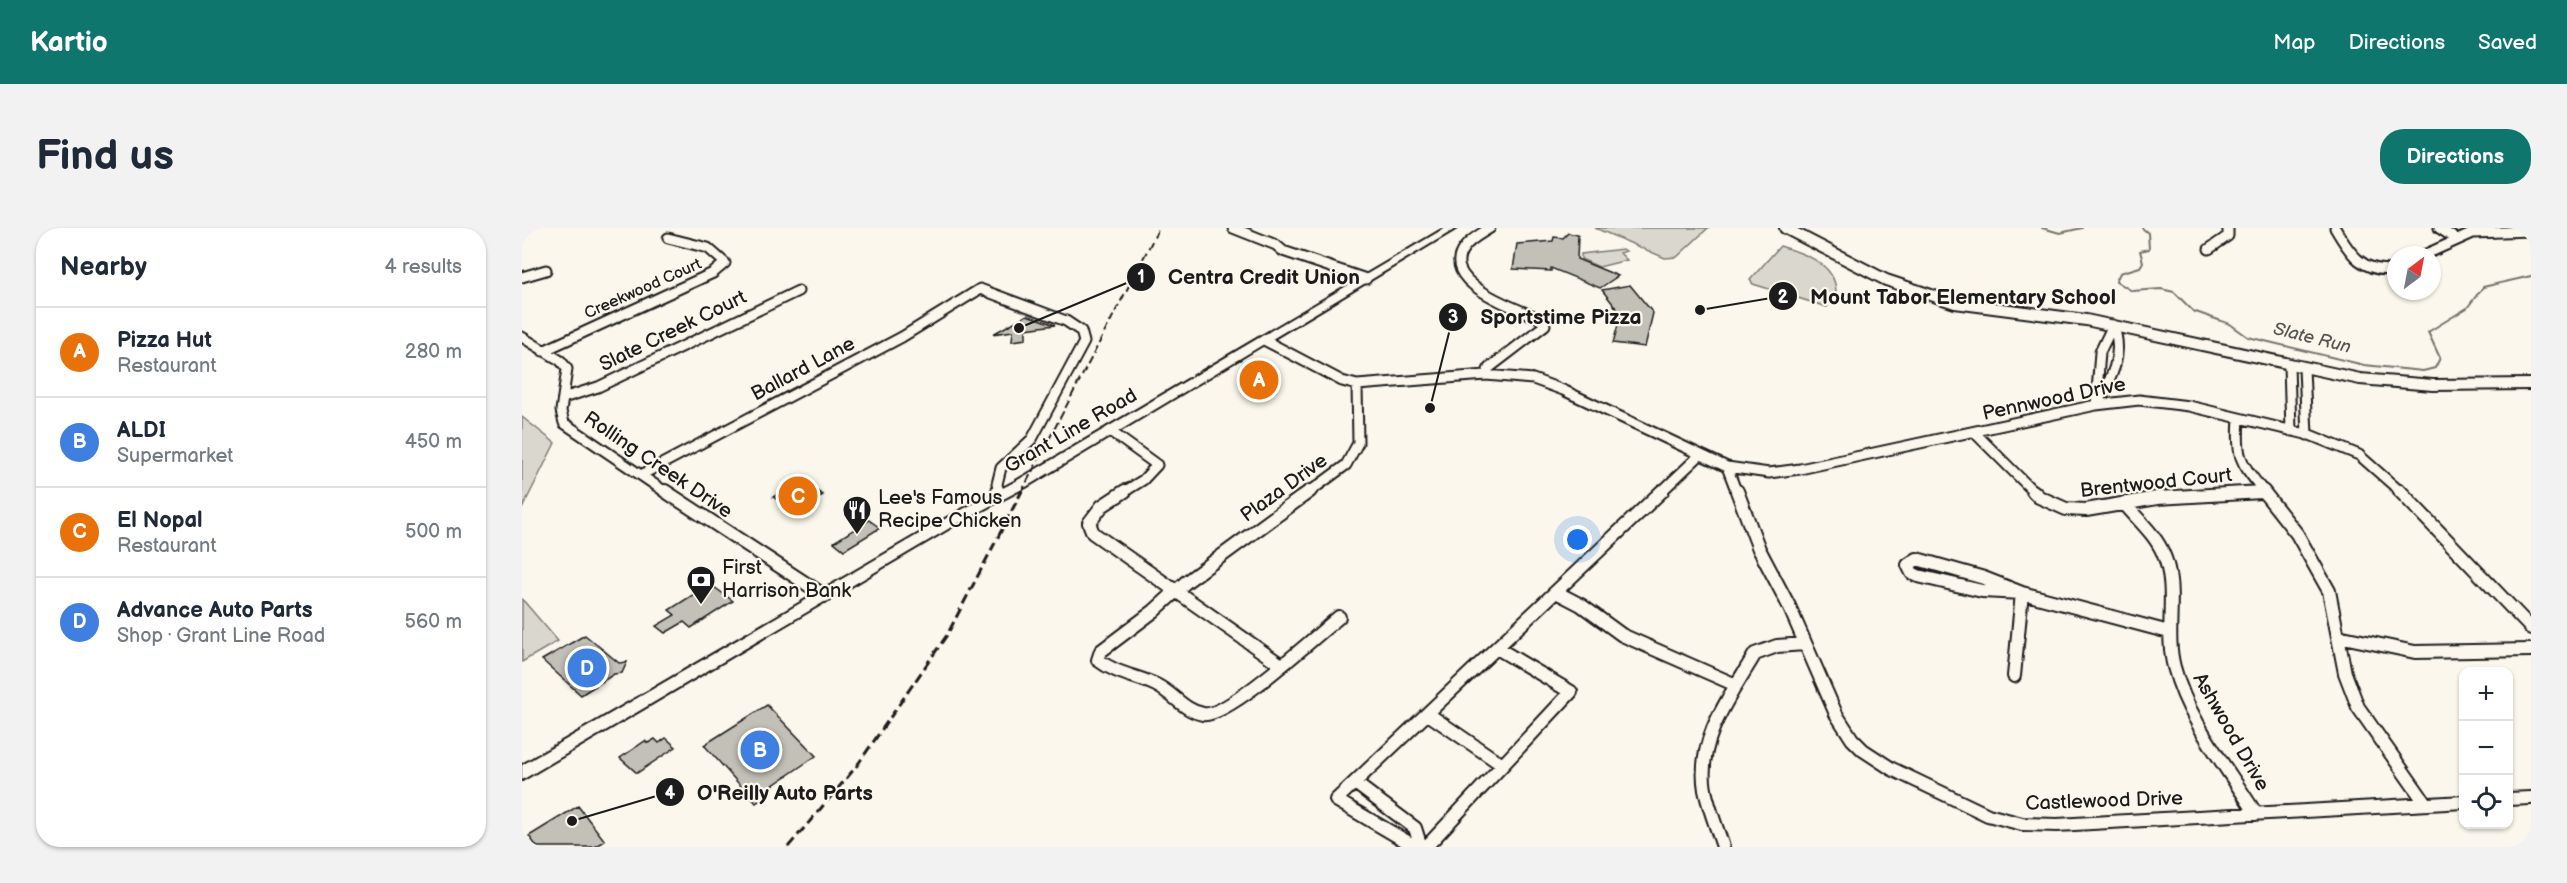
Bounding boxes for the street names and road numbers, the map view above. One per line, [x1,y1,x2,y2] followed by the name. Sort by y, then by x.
[582,255,704,323] street label: Creekwood Court
[596,285,750,377] street label: Slate Creek Court
[747,332,859,406] street label: Ballard Lane
[1980,372,2128,426] street label: Pennwood Drive
[1000,383,1142,479] street label: Grant Line Road
[579,406,737,524] street label: Rolling Creek Drive
[1236,448,1332,527] street label: Plaza Drive
[2079,463,2233,503] street label: Brentwood Court
[2188,669,2274,795] street label: Ashwood Drive
[2025,786,2183,816] street label: Castlewood Drive

